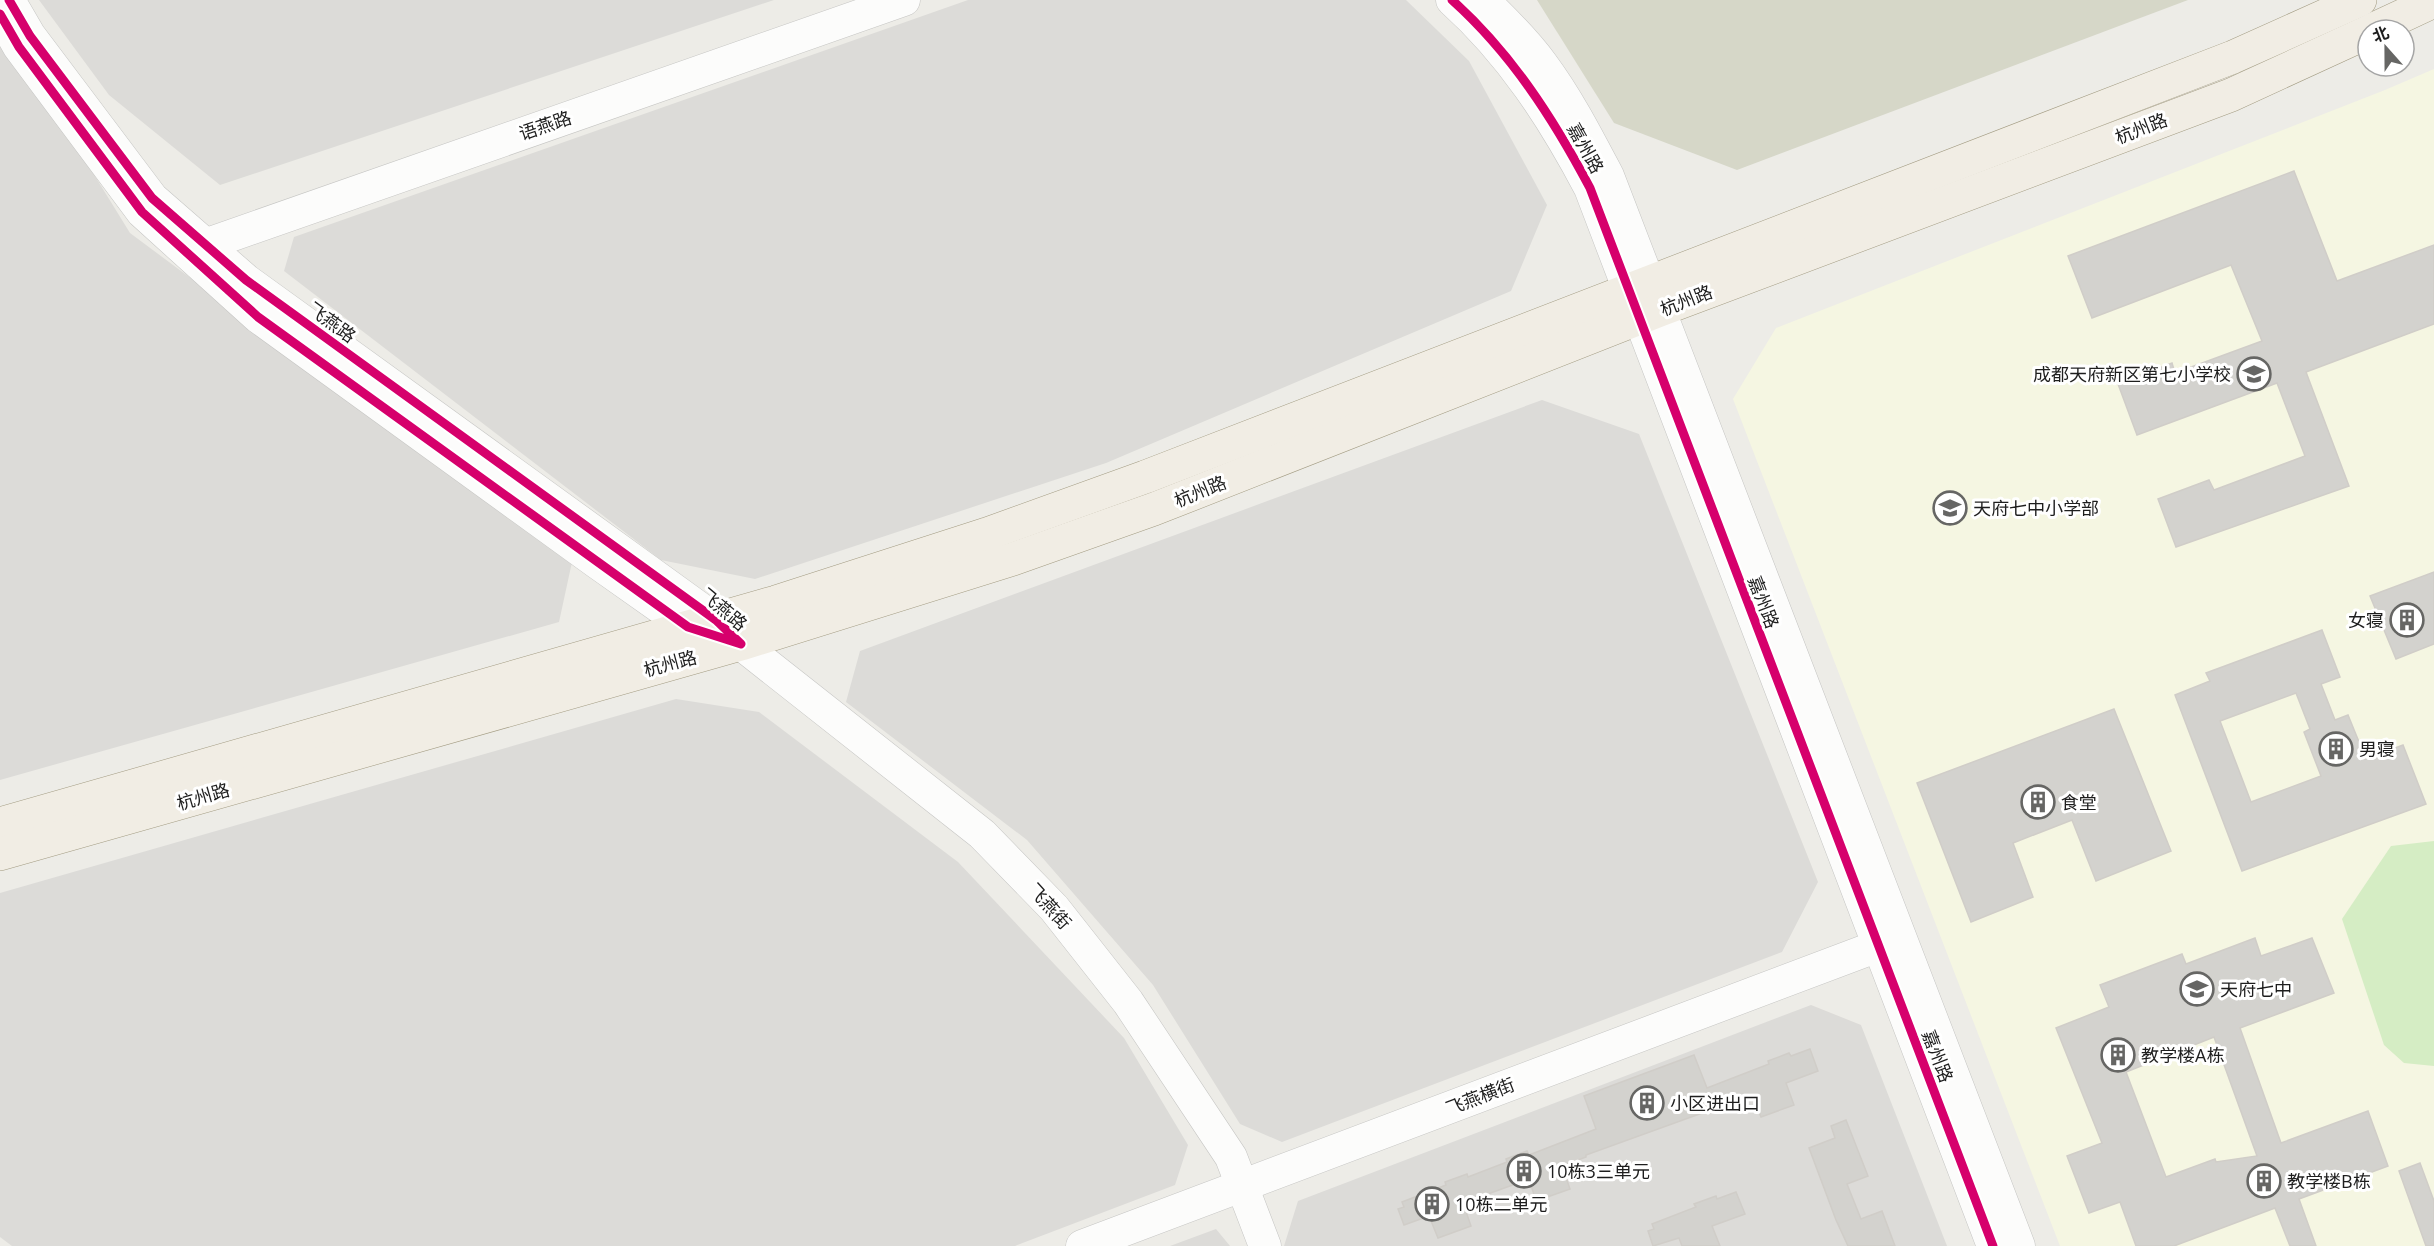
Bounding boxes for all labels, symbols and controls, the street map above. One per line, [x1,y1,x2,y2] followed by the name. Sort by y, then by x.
[2356,18,2416,78] north arrow
[2369,21,2392,47] text: 北
[516,105,574,145] street label: 语燕路
[2111,107,2171,149] street label: 杭州路
[1562,119,1610,177] street label: 嘉州路
[1656,279,1716,321] street label: 杭州路
[303,296,361,348] street label: 飞燕路
[2236,356,2272,392] school or university icon: 成都天府新区第七小学校
[2033,362,2231,386] place label: 成都天府新区第七小学校
[1170,470,1230,512] street label: 杭州路
[1932,490,1968,526] school or university icon: 天府七中小学部
[1973,496,2099,520] place label: 天府七中小学部
[1743,572,1785,632] street label: 嘉州路
[696,582,752,636] street label: 飞燕路
[2389,602,2425,638] building icon: 女寝
[2348,608,2384,632] place label: 女寝
[641,644,699,682] street label: 杭州路
[2318,731,2354,767] building icon: 男寝
[2359,737,2395,761] place label: 男寝
[174,777,232,815] street label: 杭州路
[2020,784,2056,820] building icon: 食堂
[2061,790,2097,814] place label: 食堂
[1023,878,1077,934] street label: 飞燕街
[2179,971,2215,1007] school or university icon: 天府七中
[2220,977,2292,1001] place label: 天府七中
[1917,1026,1959,1086] street label: 嘉州路
[2100,1037,2136,1073] building icon: 教学楼A栋
[2141,1043,2224,1067] place label: 教学楼A栋
[1442,1072,1518,1120] street label: 飞燕横街
[1629,1085,1665,1121] building icon: 小区进出口
[1670,1091,1760,1115] place label: 小区进出口
[1506,1153,1542,1189] building icon: 10栋3三单元
[1547,1159,1650,1183] place label: 10栋3三单元
[2246,1163,2282,1199] building icon: 教学楼B栋
[2287,1169,2371,1193] place label: 教学楼B栋
[1414,1186,1450,1222] building icon: 10栋二单元
[1455,1192,1548,1216] place label: 10栋二单元

